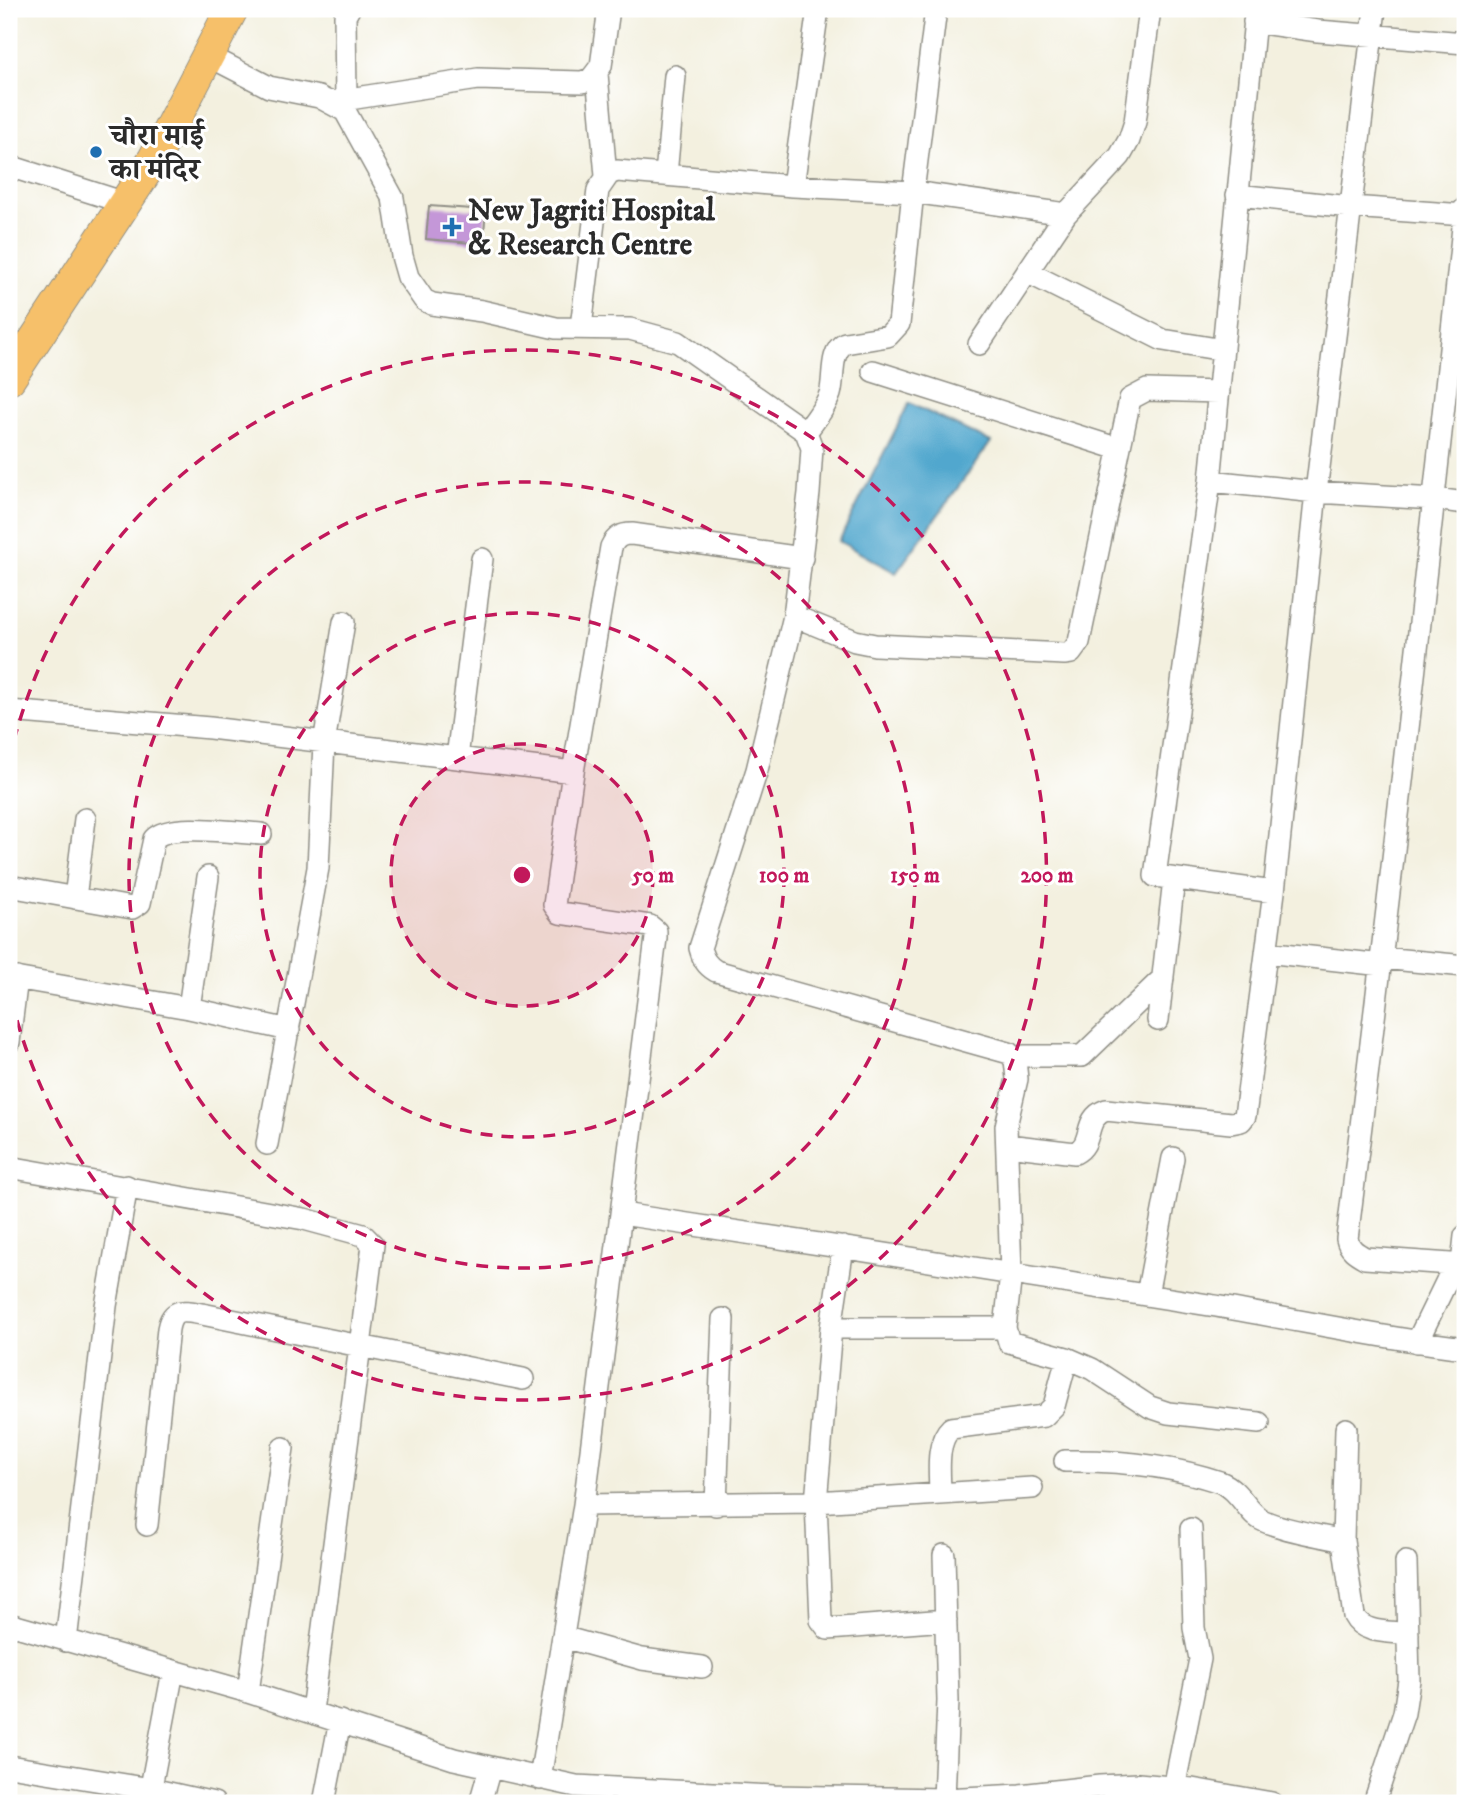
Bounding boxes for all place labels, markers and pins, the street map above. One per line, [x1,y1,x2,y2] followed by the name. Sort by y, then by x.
[108,117,206,189] place label: चौरा माई का मंदिर
[88,144,104,160] marker: चौरा माई का मंदिर
[468,193,716,264] place label: New Jagriti Hospital & Research Centre
[442,217,462,237] marker: New Jagriti Hospital & Research Centre
[510,863,534,887] centre of rings

